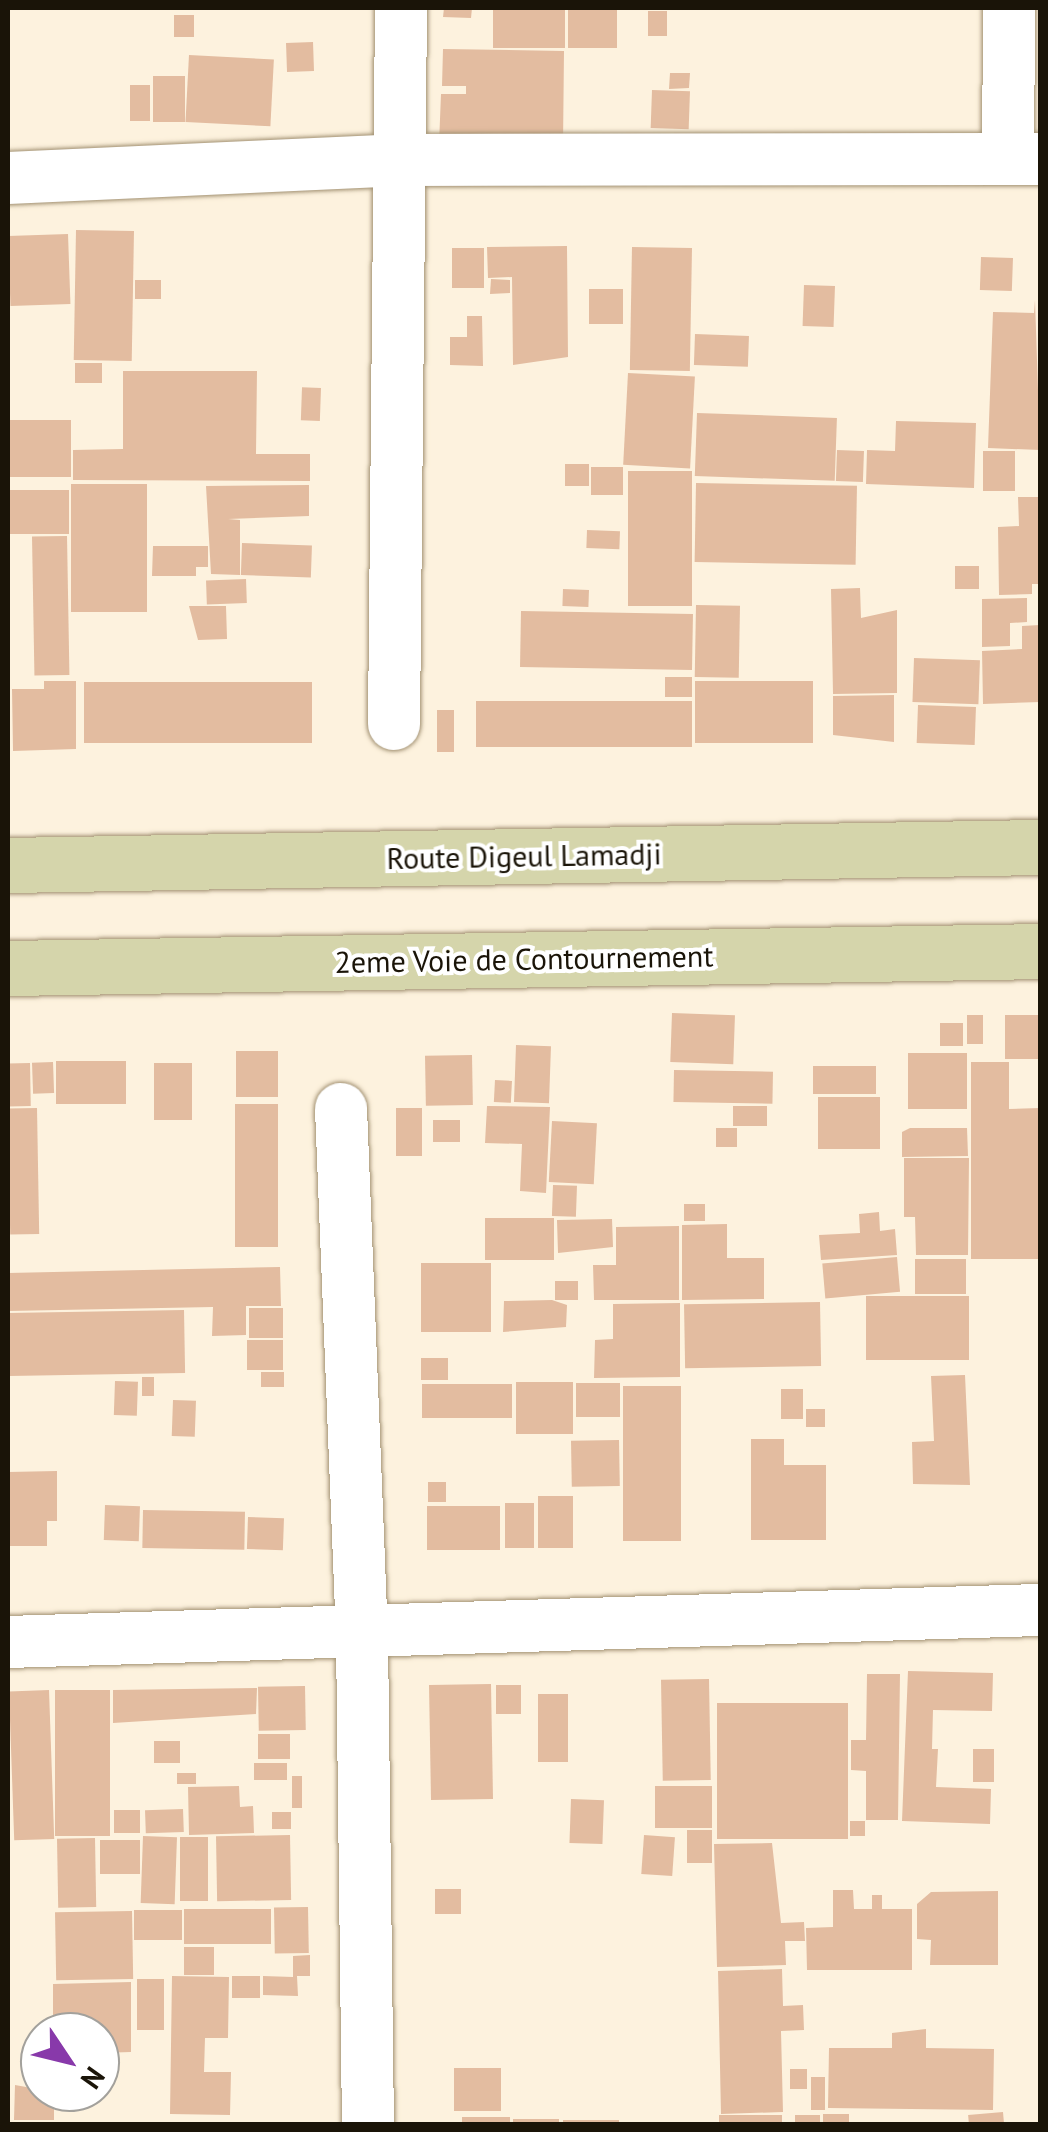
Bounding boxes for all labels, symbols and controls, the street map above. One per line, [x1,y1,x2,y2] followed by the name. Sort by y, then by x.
[386,836,662,876] street label: Route Digeul Lamadji
[334,938,714,980] street label: 2eme Voie de Contournement
[20,2012,120,2112] north arrow
[73,2060,114,2096] text: N

